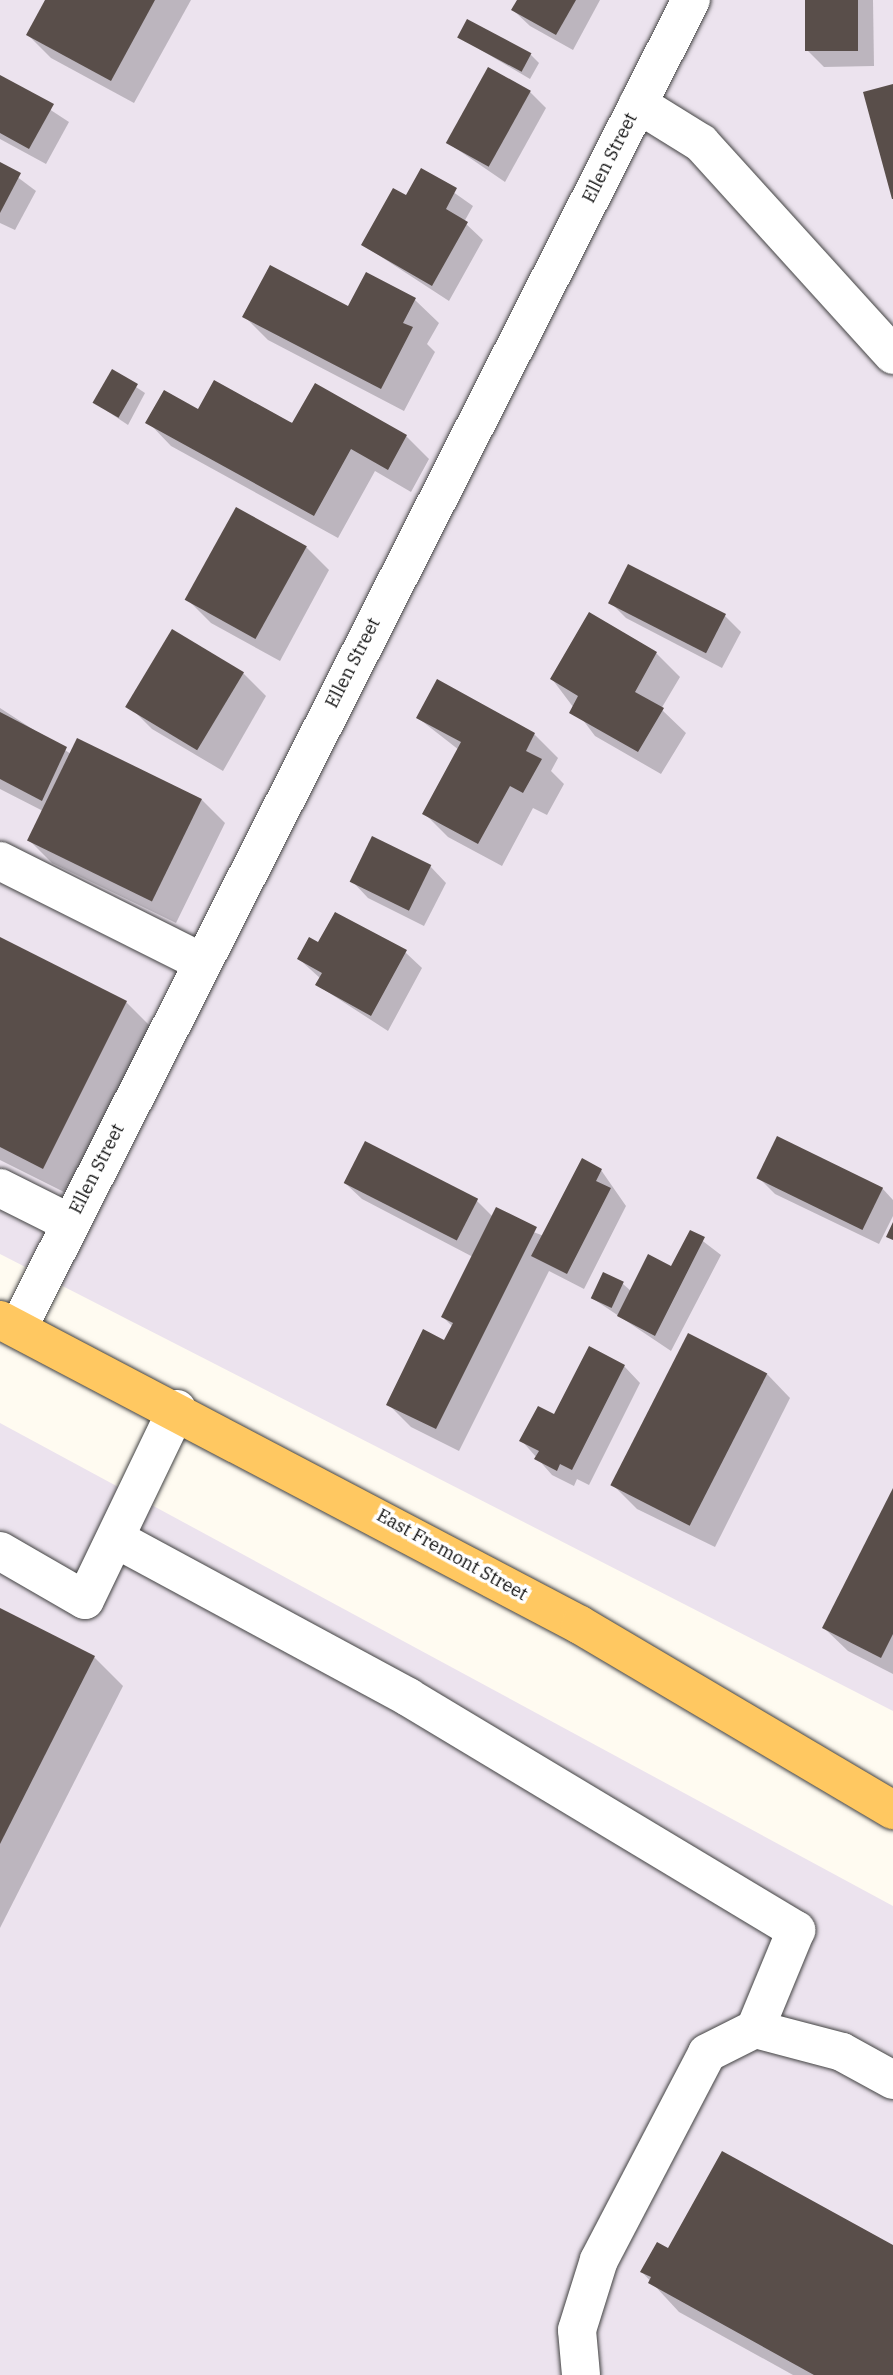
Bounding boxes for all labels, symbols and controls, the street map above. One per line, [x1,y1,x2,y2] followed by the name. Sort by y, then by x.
[578,109,642,207] street label: Ellen Street
[321,614,385,712] street label: Ellen Street
[65,1120,129,1218] street label: Ellen Street
[373,1505,531,1605] street label: East Fremont Street

